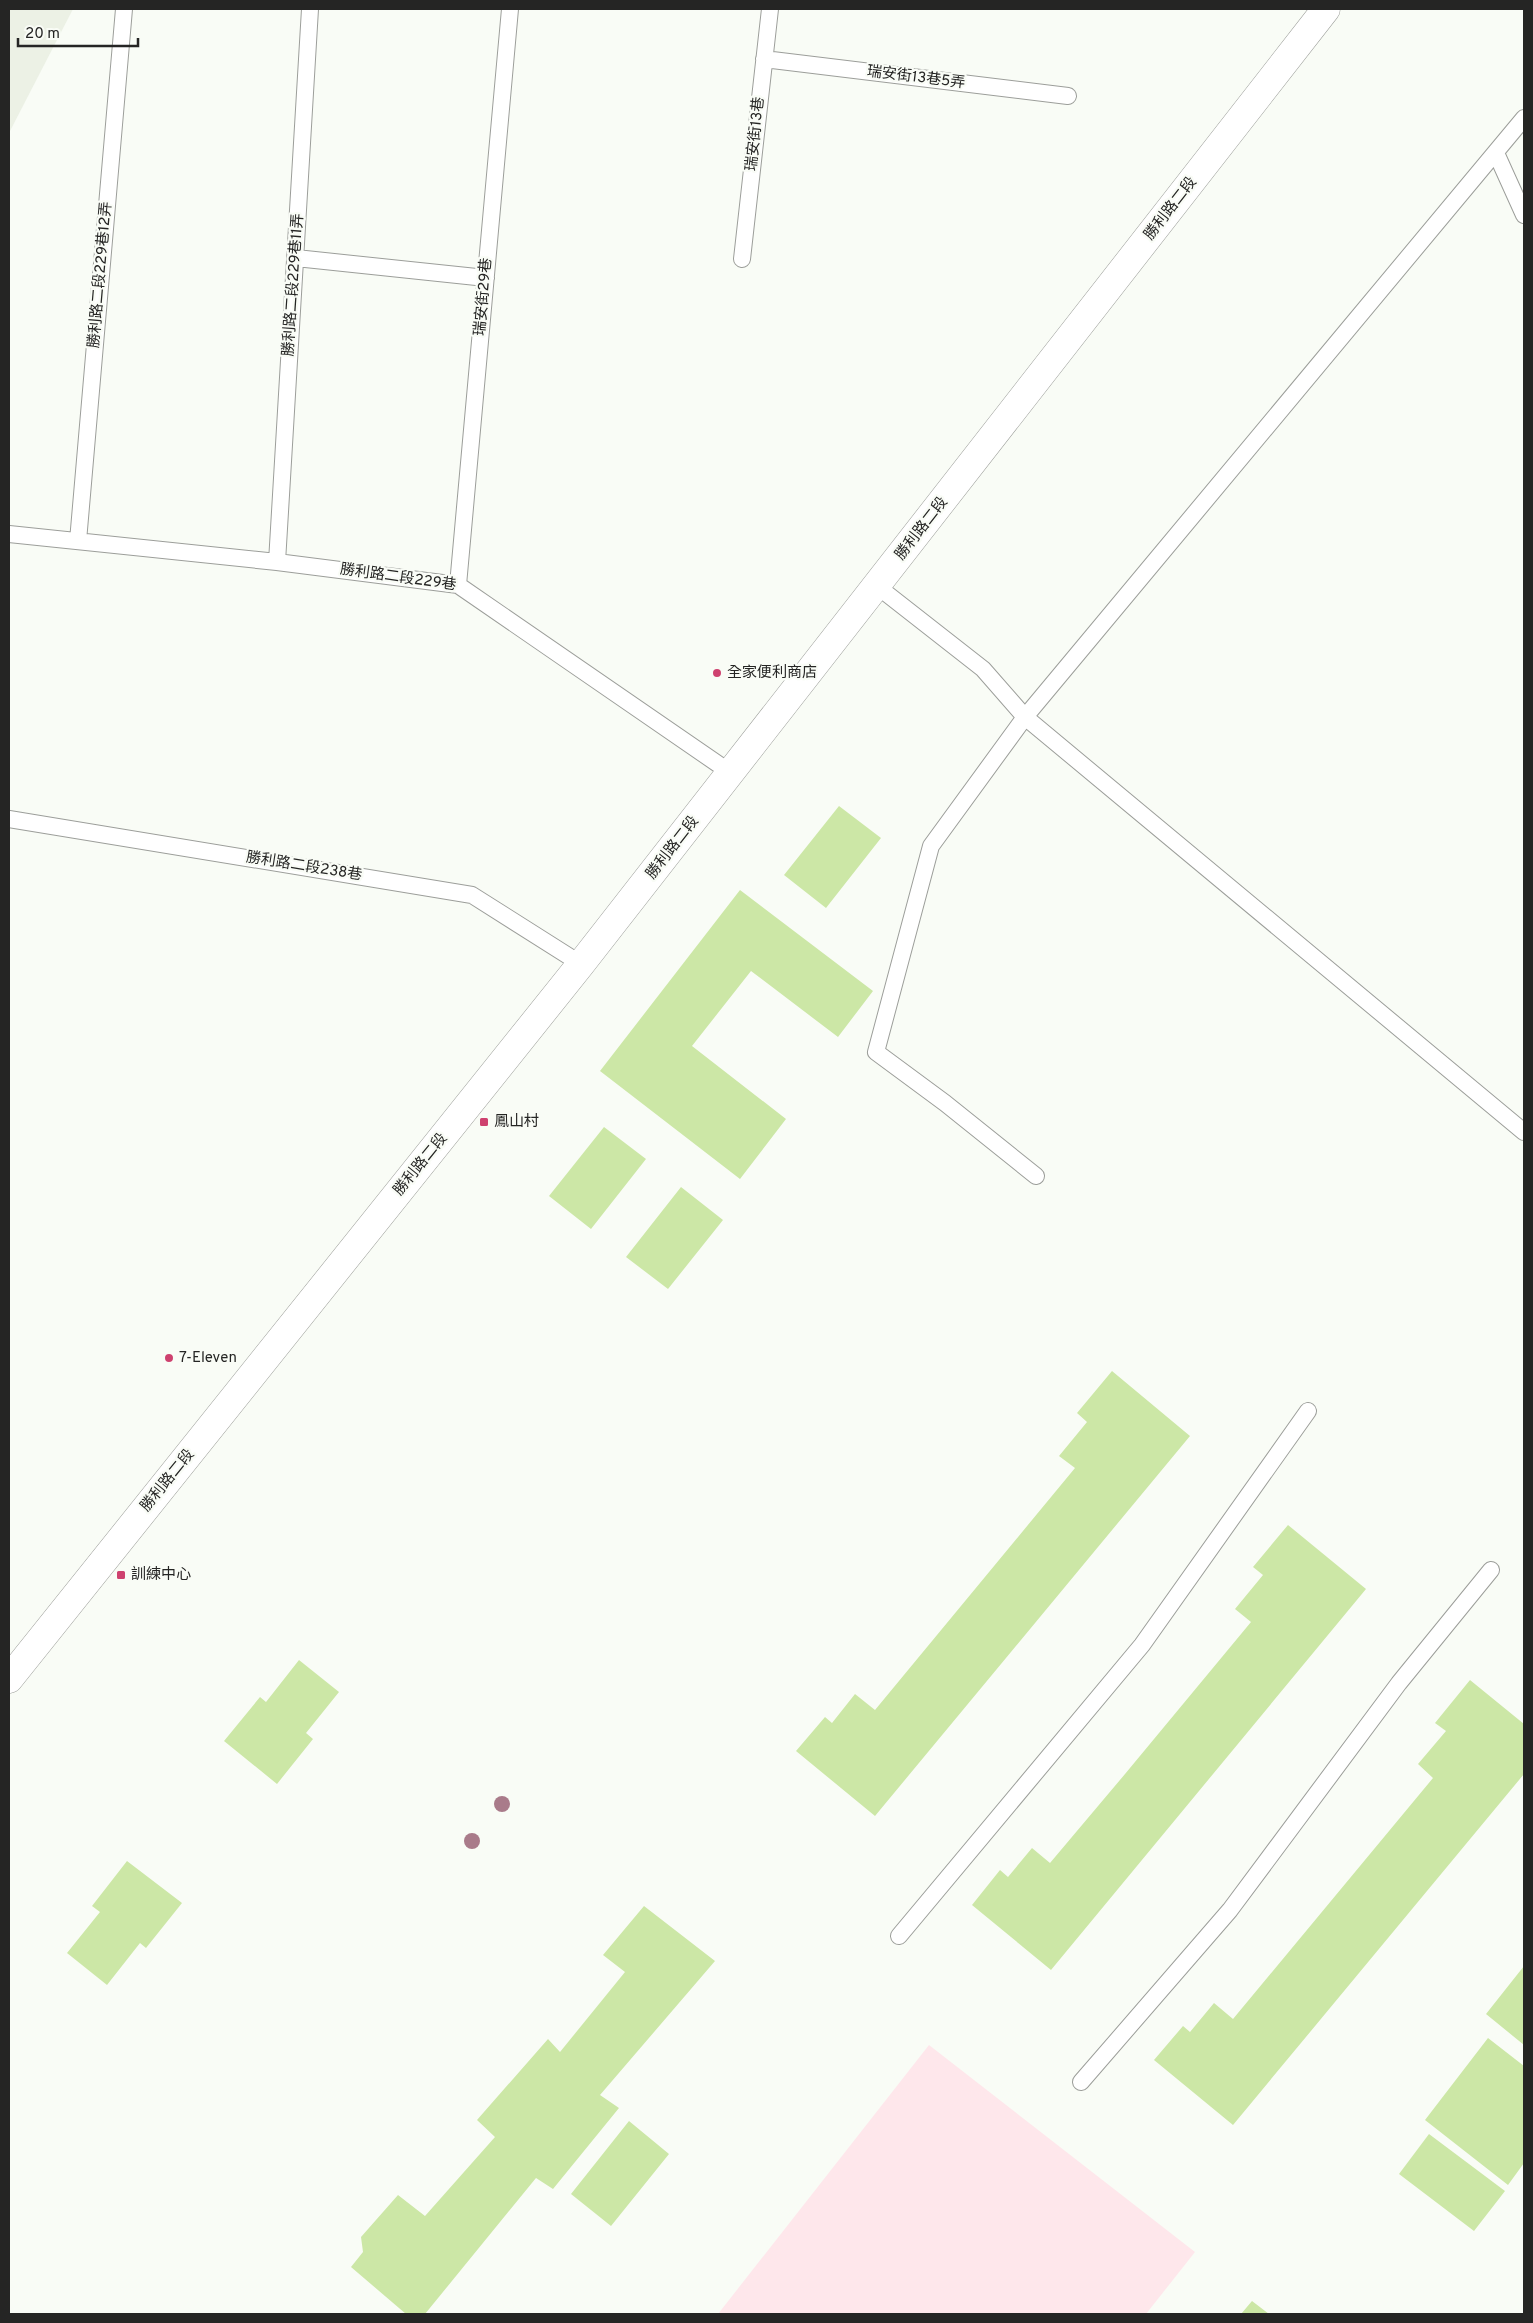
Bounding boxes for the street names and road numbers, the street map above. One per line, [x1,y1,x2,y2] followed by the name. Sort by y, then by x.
[866,63,966,93] street label: 瑞安街13巷5弄
[743,96,769,172] street label: 瑞安街13巷
[1140,174,1202,244] street label: 勝利路二段
[85,201,117,349] street label: 勝利路二段229巷12弄
[280,213,308,357] street label: 勝利路二段229巷11弄
[471,257,497,337] street label: 瑞安街29巷
[891,494,953,564] street label: 勝利路二段
[339,560,457,596] street label: 勝利路二段229巷
[642,813,704,883] street label: 勝利路二段
[245,848,363,886] street label: 勝利路二段238巷
[390,1130,452,1200] street label: 勝利路二段
[137,1446,199,1516] street label: 勝利路二段

